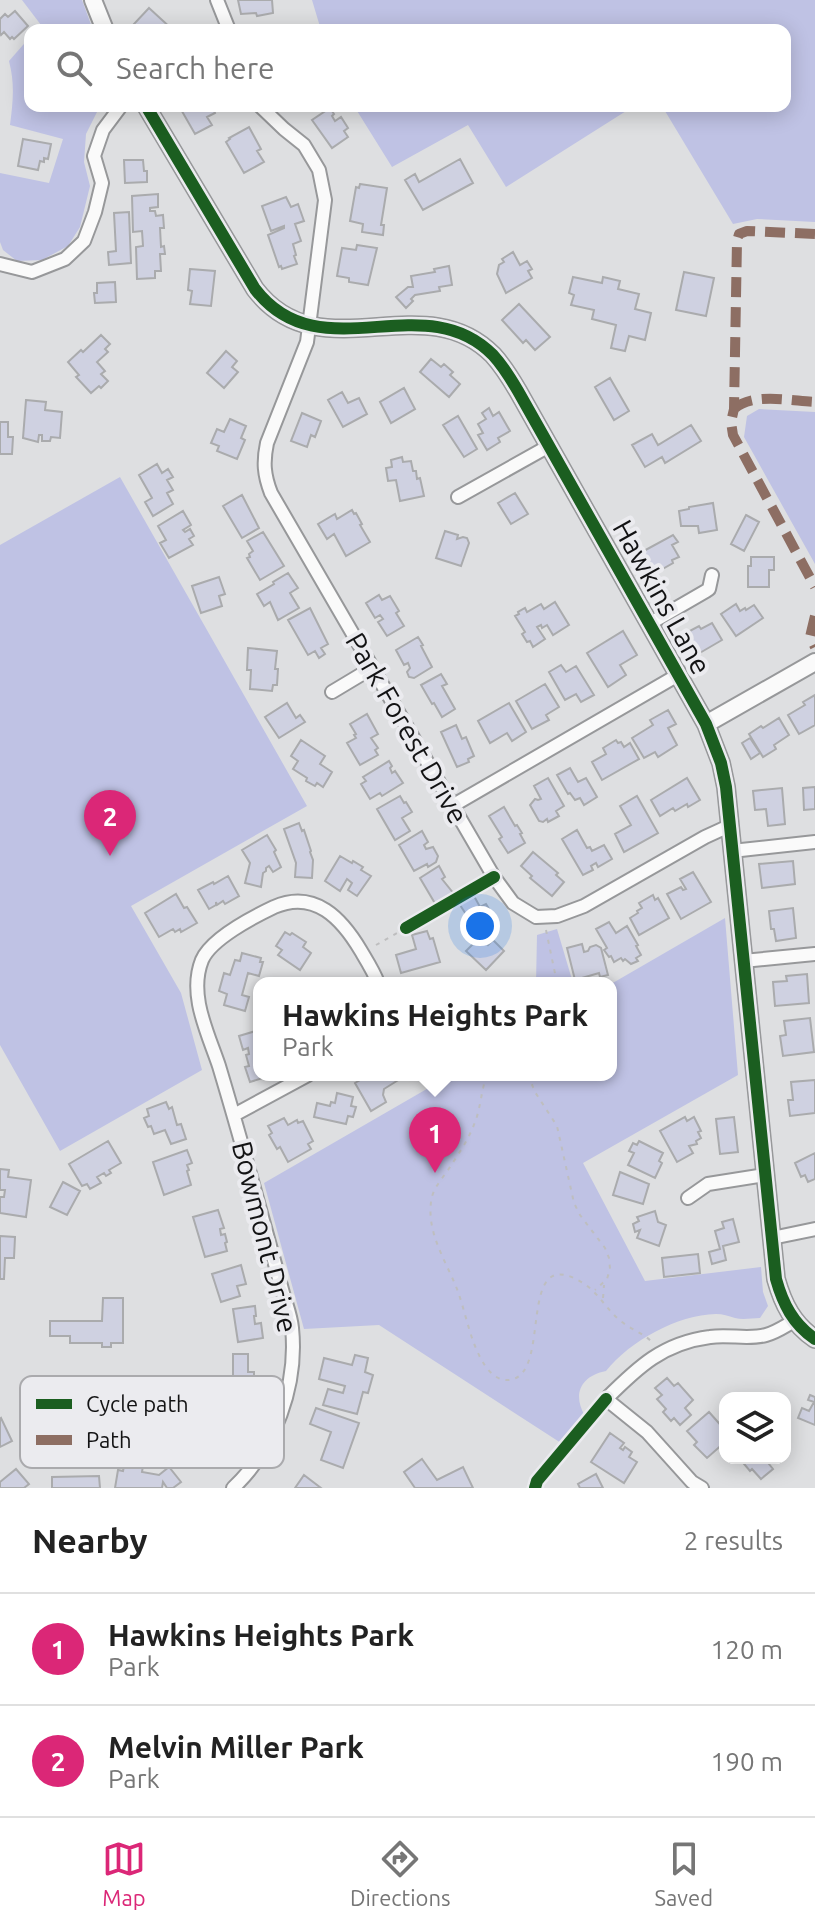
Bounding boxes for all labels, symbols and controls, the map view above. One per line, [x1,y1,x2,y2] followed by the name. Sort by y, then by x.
[24,24,791,112] search box
[52,46,96,90] icon: search
[116,51,275,85] text: Search here
[607,514,718,679] street label: Hawkins Lane
[340,627,475,829] street label: Park Forest Drive
[84,790,136,856] pin: 2
[460,906,500,946] your location
[253,977,617,1081] popup
[282,998,588,1032] text: Hawkins Heights Park
[282,1032,334,1061] text: Park
[409,1107,461,1173] pin: 1
[227,1138,304,1336] street label: Bowmont Drive
[20,1376,284,1468] legend
[86,1391,189,1416] text: Cycle path
[719,1392,791,1464] map controls
[719,1392,791,1464] button: layers
[86,1427,131,1452] text: Path
[32,1521,147,1559] text: Nearby
[684,1526,783,1555] text: 2 results
[108,1618,414,1652] text: Hawkins Heights Park
[51,1635,65,1664] text: 1
[711,1635,783,1664] text: 120 m
[108,1652,160,1681] text: Park
[108,1730,364,1764] text: Melvin Miller Park
[51,1747,65,1776] text: 2
[711,1747,783,1776] text: 190 m
[108,1764,160,1793] text: Park
[102,1837,146,1910] tab: Map
[350,1837,451,1910] tab: Directions
[654,1837,713,1910] tab: Saved

